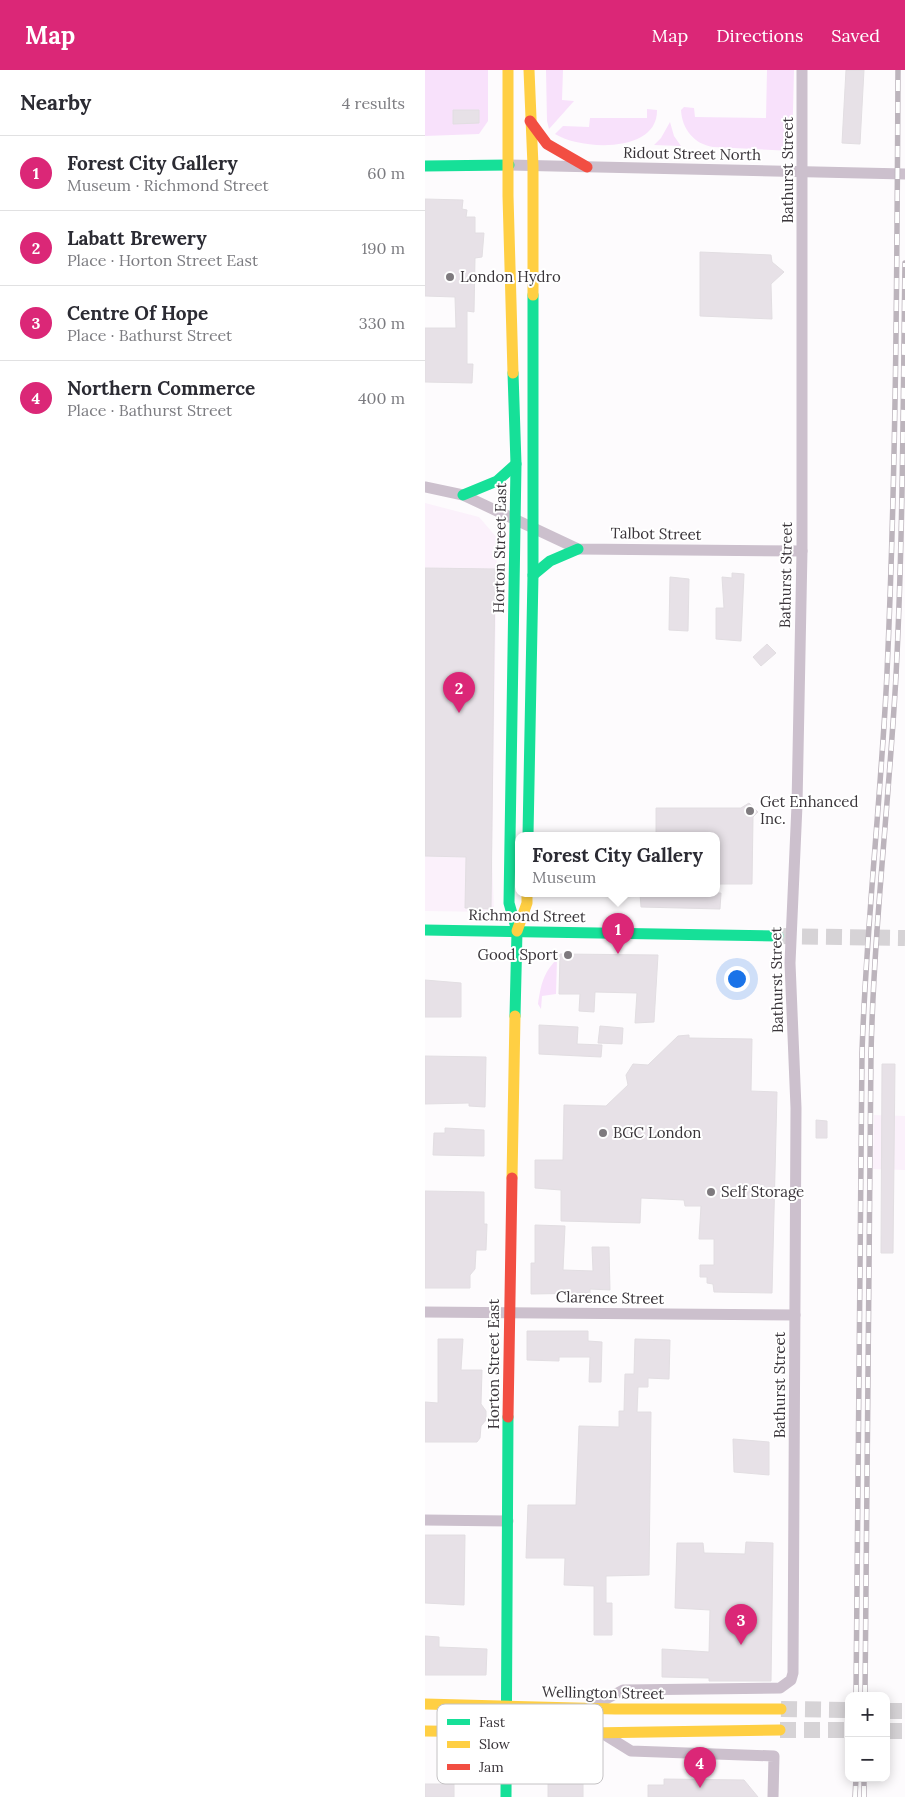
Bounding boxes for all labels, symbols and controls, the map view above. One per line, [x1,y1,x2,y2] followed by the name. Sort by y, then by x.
[25,20,75,51] text: Map
[652,24,688,47] text: Map
[716,24,803,47] text: Directions
[831,24,880,47] text: Saved
[20,89,91,116] text: Nearby
[342,93,405,113] text: 4 results
[778,117,797,223] street label: Bathurst Street
[623,143,761,164] street label: Ridout Street North
[67,151,238,175] text: Forest City Gallery
[33,163,39,183] text: 1
[367,163,405,183] text: 60 m
[67,175,269,195] text: Museum · Richmond Street
[67,226,207,250] text: Labatt Brewery
[32,238,40,258] text: 2
[361,238,405,258] text: 190 m
[67,250,258,270] text: Place · Horton Street East
[460,267,561,286] place label: London Hydro
[444,271,456,283] marker: London Hydro
[67,301,208,325] text: Centre Of Hope
[32,313,40,333] text: 3
[359,313,405,333] text: 330 m
[67,325,232,345] text: Place · Bathurst Street
[67,376,255,400] text: Northern Commerce
[32,388,40,408] text: 4
[358,388,405,408] text: 400 m
[67,400,232,420] text: Place · Bathurst Street
[489,482,510,613] street label: Horton Street East
[775,521,796,628] street label: Bathurst Street
[610,523,702,544] street label: Talbot Street
[443,672,475,713] pin: 2
[760,792,858,828] place label: Get Enhanced Inc.
[744,805,756,817] marker: Get Enhanced Inc.
[515,832,720,897] popup
[532,843,703,867] text: Forest City Gallery
[532,867,596,887] text: Museum
[468,905,586,926] street label: Richmond Street
[602,913,634,954] pin: 1
[766,926,787,1033] street label: Bathurst Street
[478,945,558,964] place label: Good Sport
[562,949,574,961] marker: Good Sport
[724,966,750,992] your location
[613,1123,701,1142] place label: BGC London
[597,1127,609,1139] marker: BGC London
[721,1182,804,1201] place label: Self Storage
[705,1186,717,1198] marker: Self Storage
[556,1287,665,1308] street label: Clarence Street
[484,1298,503,1429] street label: Horton Street East
[770,1332,789,1438] street label: Bathurst Street
[725,1604,757,1645] pin: 3
[542,1682,665,1703] street label: Wellington Street
[845,1692,890,1782] map controls
[845,1692,890,1737] button: +
[437,1704,603,1784] legend
[479,1713,506,1731] text: Fast
[479,1735,511,1753] text: Slow
[845,1737,890,1782] button: −
[684,1747,716,1788] pin: 4
[478,1758,504,1776] text: Jam

